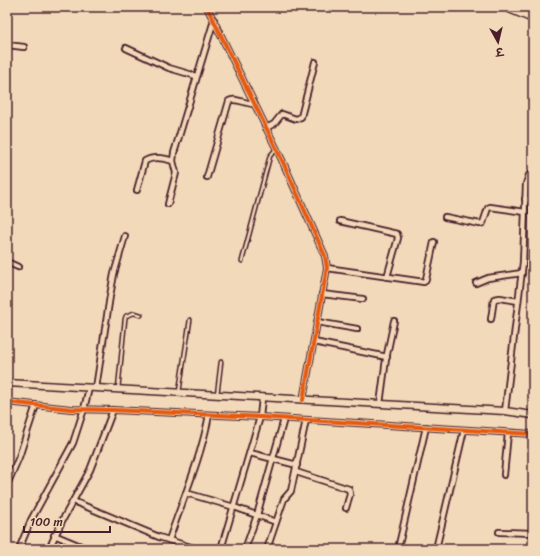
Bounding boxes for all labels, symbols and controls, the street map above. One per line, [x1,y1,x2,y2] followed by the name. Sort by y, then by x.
[478,22,518,62] north arrow
[493,41,505,62] text: उ
[24,508,110,534] scale bar
[30,511,63,533] text: 100 m

